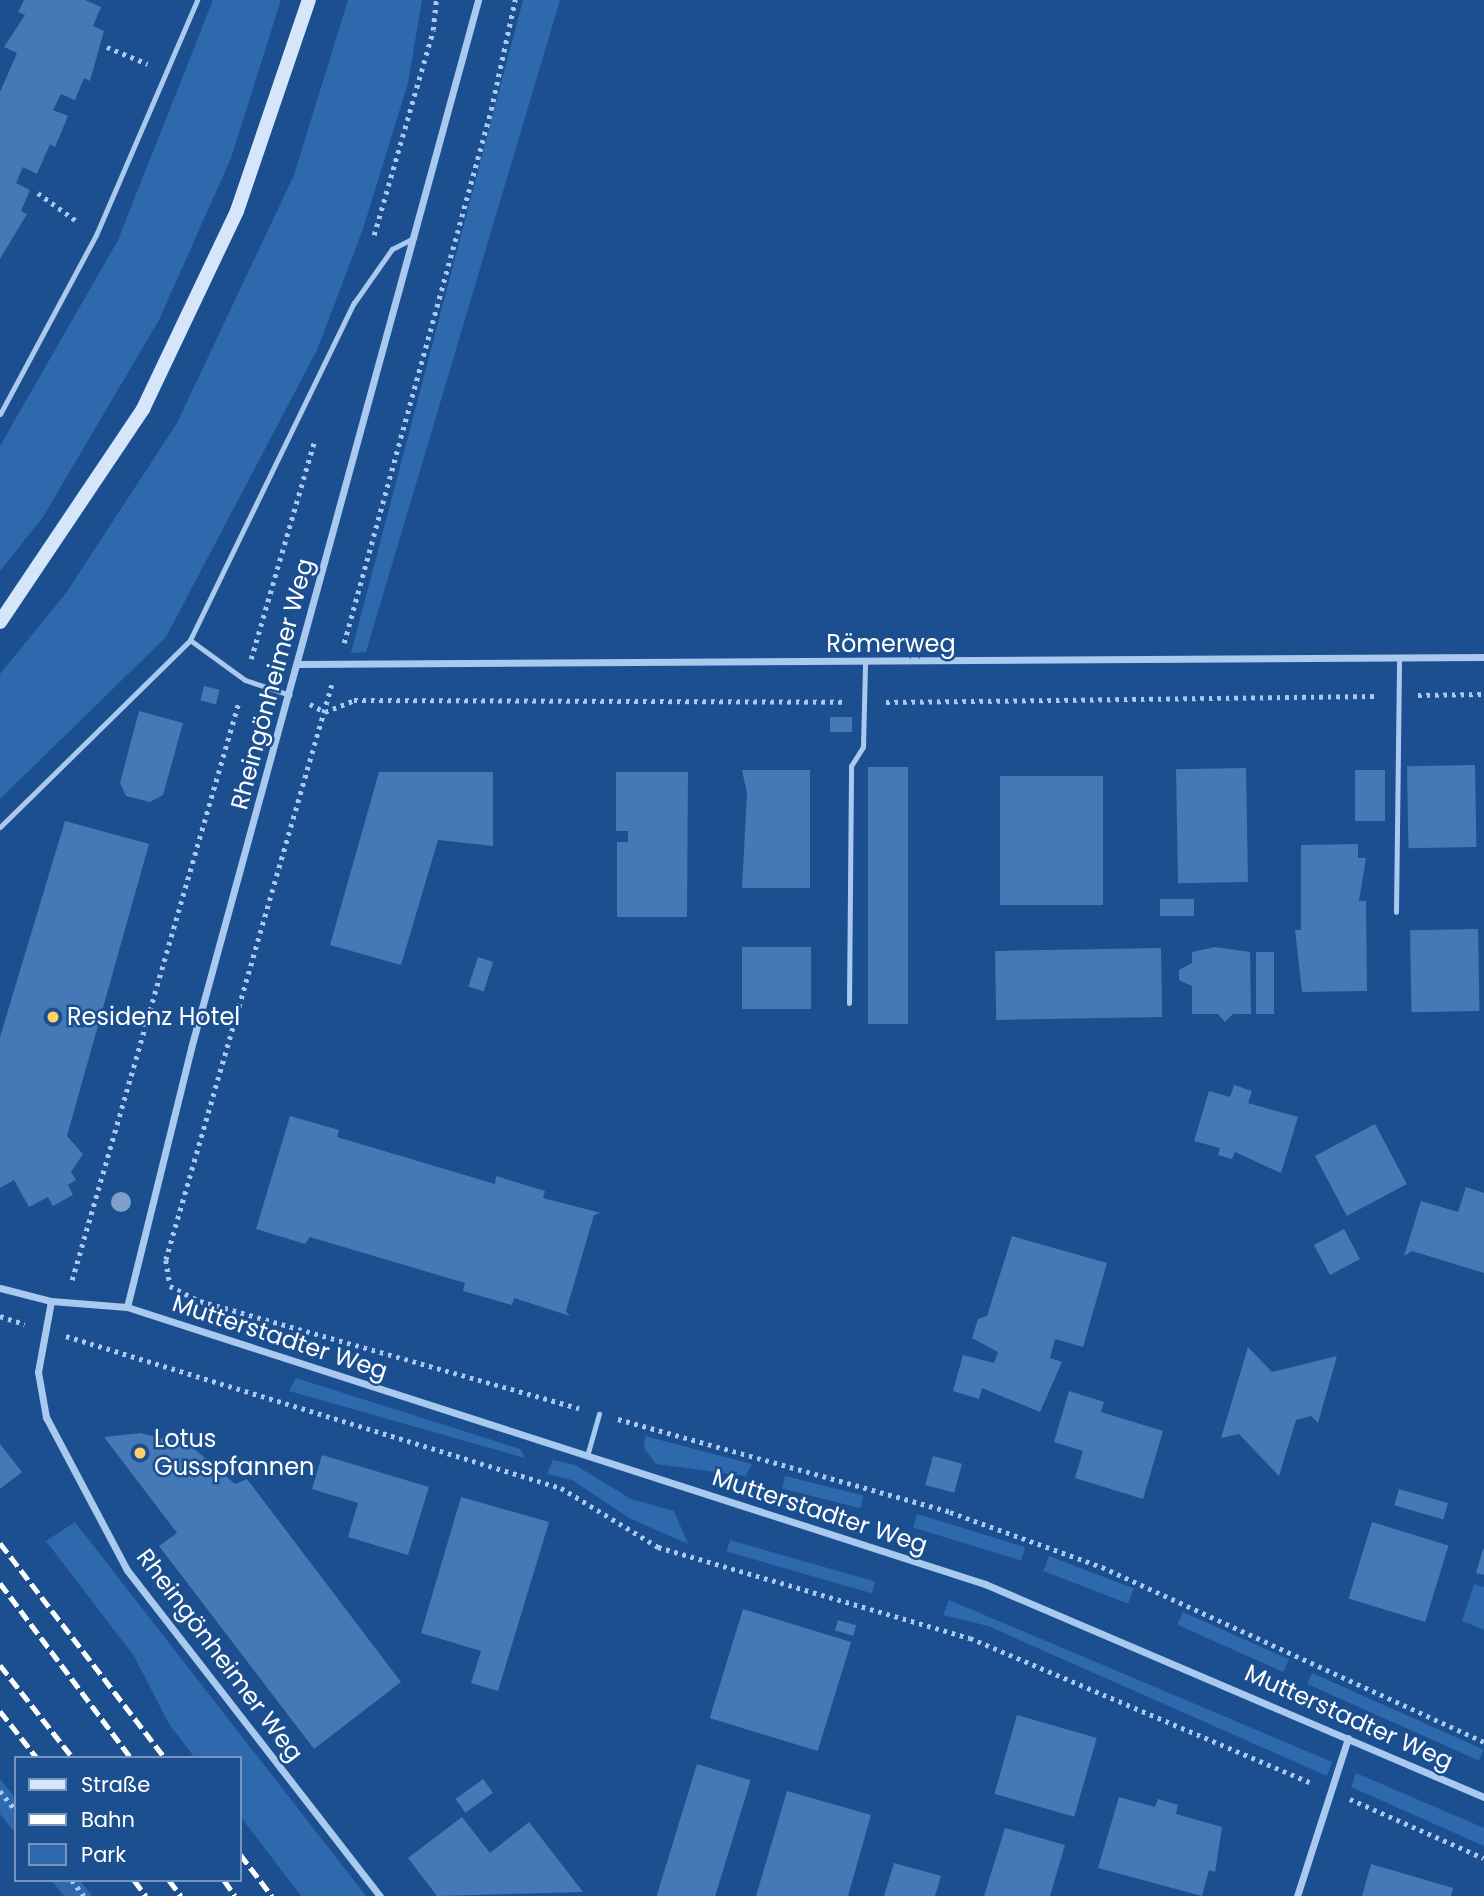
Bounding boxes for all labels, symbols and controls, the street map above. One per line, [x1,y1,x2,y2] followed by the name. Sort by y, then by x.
[225,555,319,813] street label: Rheingönheimer Weg
[826,630,956,658] street label: Römerweg
[67,1003,240,1031] place label: Residenz Hotel
[45,1009,61,1025] marker: Residenz Hotel
[169,1289,391,1385] street label: Mutterstadter Weg
[154,1425,314,1481] place label: Lotus Gusspfannen
[132,1445,148,1461] marker: Lotus Gusspfannen
[709,1463,931,1559] street label: Mutterstadter Weg
[131,1543,309,1767] street label: Rheingönheimer Weg
[1241,1658,1457,1776] street label: Mutterstadter Weg
[14,1756,242,1882] legend
[81,1770,150,1799] text: Straße
[81,1805,135,1834] text: Bahn
[81,1840,126,1869] text: Park

